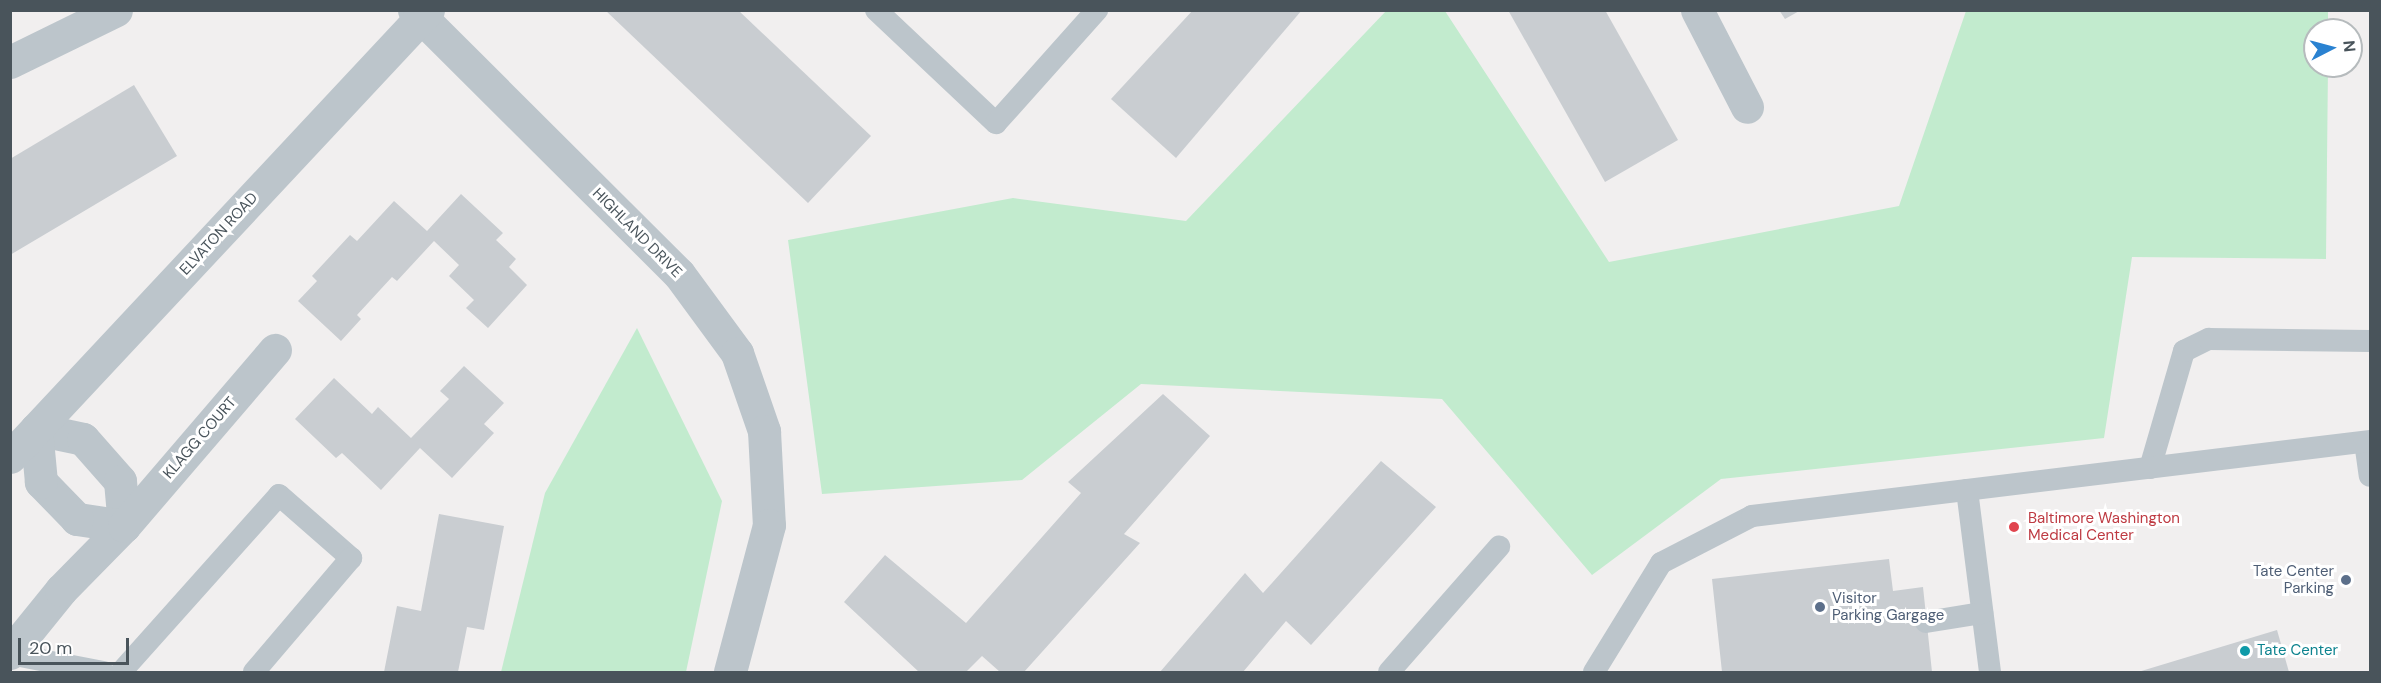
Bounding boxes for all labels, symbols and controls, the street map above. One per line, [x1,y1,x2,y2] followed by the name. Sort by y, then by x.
[2303,18,2363,78] north arrow
[2338,39,2360,53] text: N
[589,185,685,281] street label: HIGHLAND DRIVE
[176,189,262,279] street label: ELVATON ROAD
[160,394,240,482] street label: KLAGG COURT
[2028,509,2180,544] place label: Baltimore Washington Medical Center
[2005,518,2023,536] marker: Baltimore Washington Medical Center
[2253,562,2334,597] place label: Tate Center Parking
[2339,573,2353,587] marker: Tate Center Parking
[1832,589,1944,624] place label: Visitor Parking Gargage
[1813,600,1827,614] marker: Visitor Parking Gargage
[21,626,132,664] scale bar
[29,636,72,660] text: 20 m
[2257,642,2338,660] place label: Tate Center
[2238,644,2252,658] marker: Tate Center

